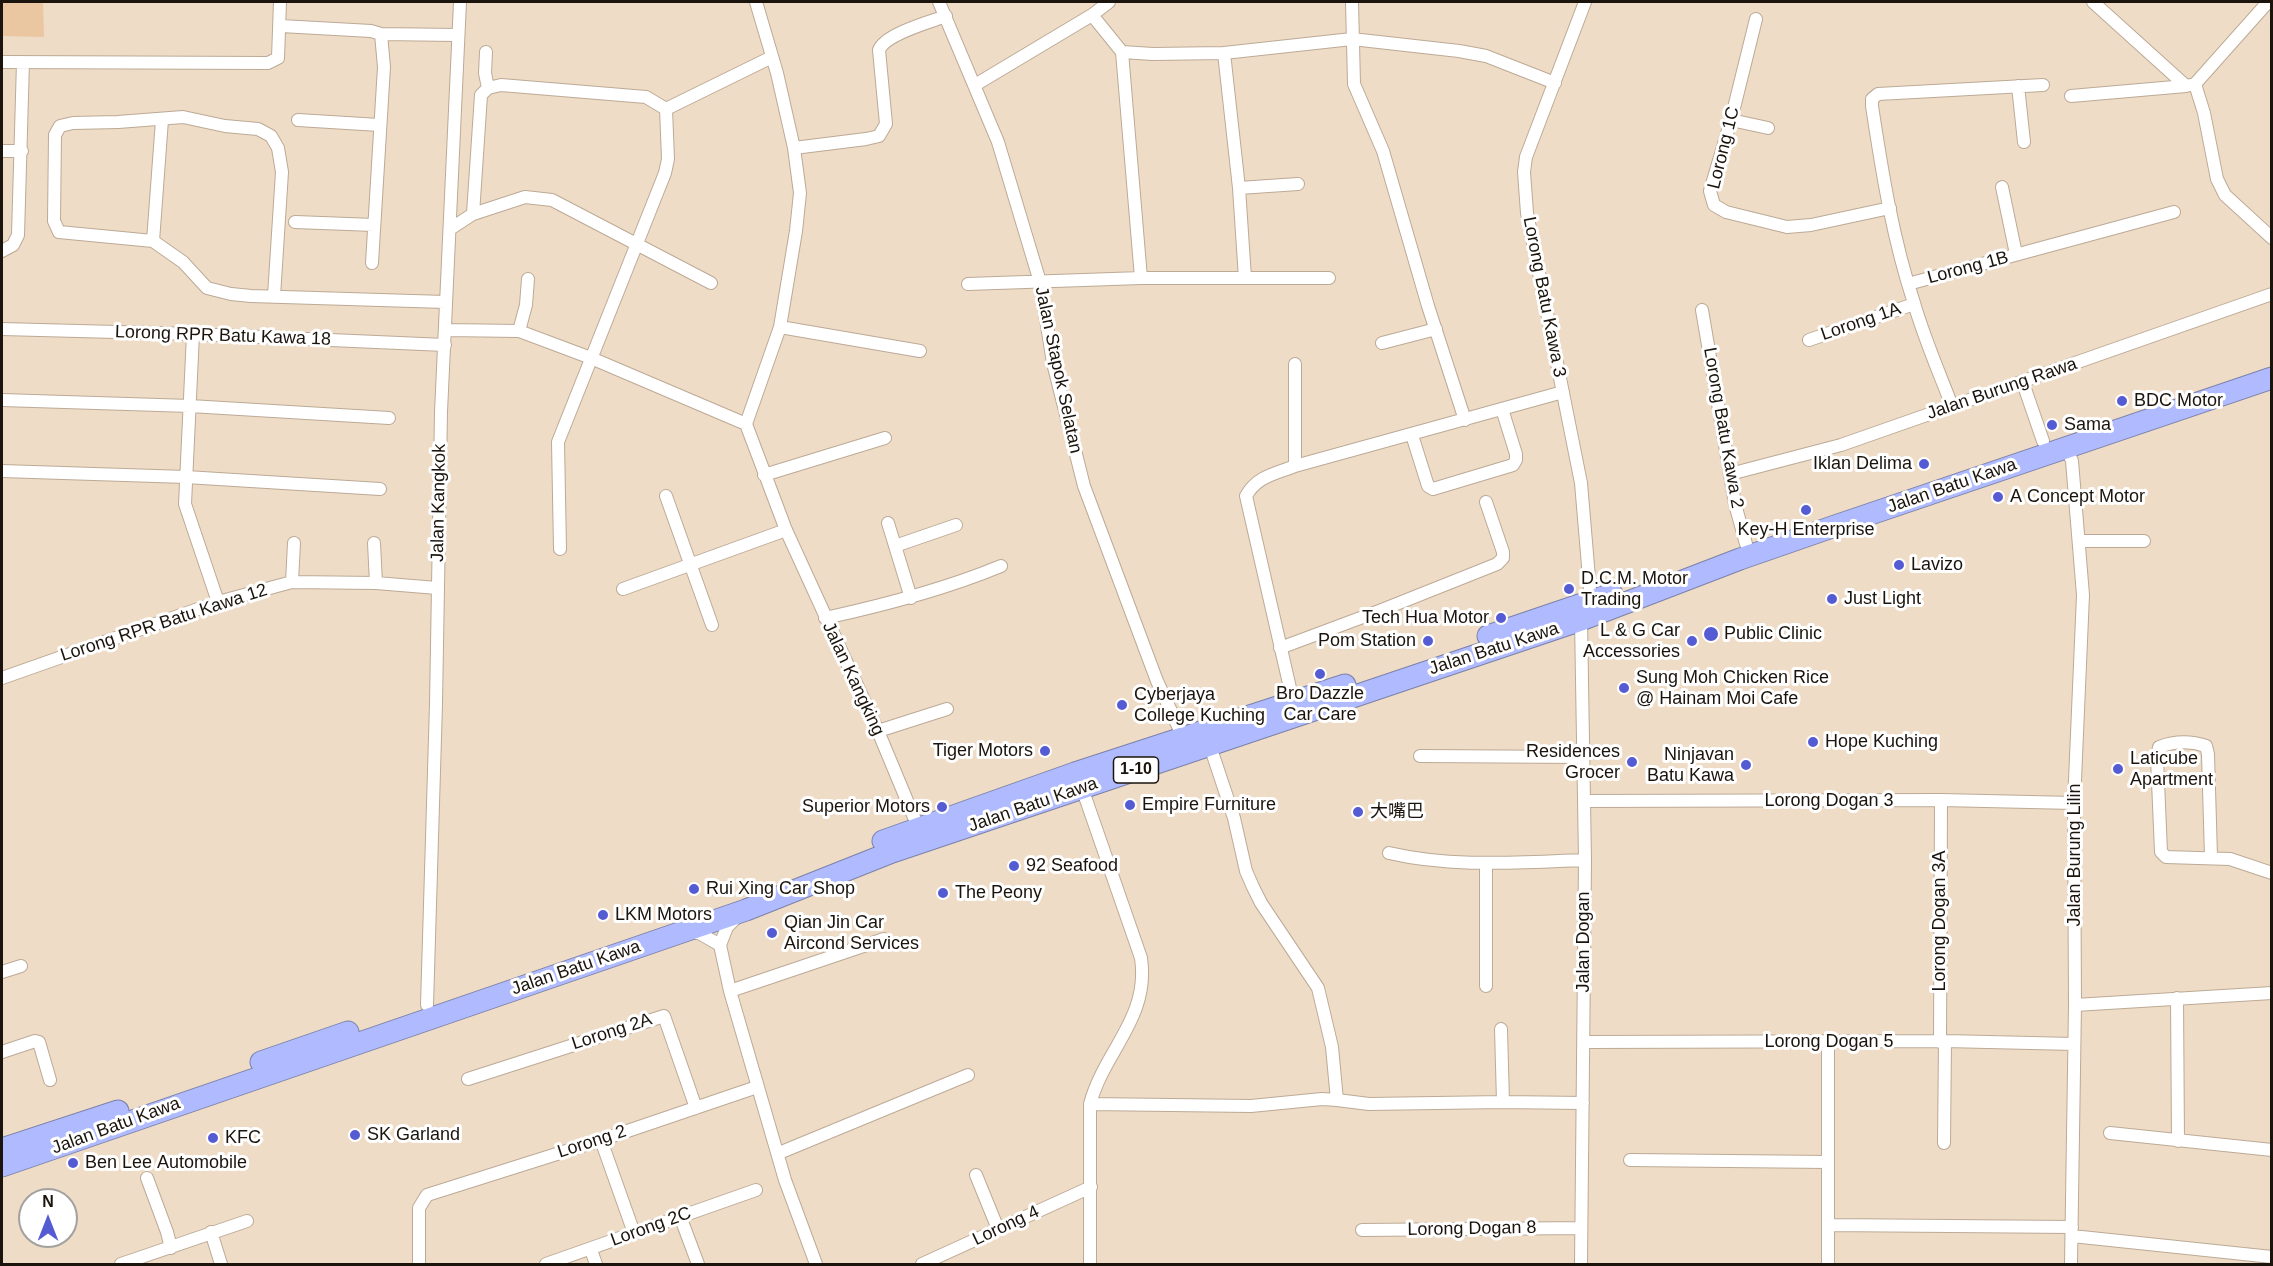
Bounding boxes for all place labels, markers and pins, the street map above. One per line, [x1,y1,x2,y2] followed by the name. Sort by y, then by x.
[2134,390,2223,412] place label: BDC Motor
[2115,394,2129,408] marker: BDC Motor
[2064,414,2111,436] place label: Sama
[2045,418,2059,432] marker: Sama
[1813,453,1912,475] place label: Iklan Delima
[1917,457,1931,471] marker: Iklan Delima
[2010,486,2145,508] place label: A Concept Motor
[1991,490,2005,504] marker: A Concept Motor
[1799,503,1813,517] marker: Key-H Enterprise
[1737,519,1875,541] place label: Key-H Enterprise
[1911,554,1963,576] place label: Lavizo
[1892,558,1906,572] marker: Lavizo
[1581,568,1688,610] place label: D.C.M. Motor Trading
[1562,582,1576,596] marker: D.C.M. Motor Trading
[1844,588,1921,610] place label: Just Light
[1825,592,1839,606] marker: Just Light
[1362,607,1489,629] place label: Tech Hua Motor
[1494,611,1508,625] marker: Tech Hua Motor
[1583,620,1680,662] place label: L & G Car Accessories
[1724,623,1822,645] place label: Public Clinic
[1702,625,1720,643] marker: Public Clinic
[1318,630,1416,652] place label: Pom Station
[1421,634,1435,648] marker: Pom Station
[1685,634,1699,648] marker: L & G Car Accessories
[1313,667,1327,681] marker: Bro Dazzle Car Care
[1636,667,1829,710] place label: Sung Moh Chicken Rice @ Hainam Moi Cafe
[1617,681,1631,695] marker: Sung Moh Chicken Rice @ Hainam Moi Cafe
[1276,683,1364,726] place label: Bro Dazzle Car Care
[1134,684,1265,726] place label: Cyberjaya College Kuching
[1115,698,1129,712] marker: Cyberjaya College Kuching
[1825,731,1938,753] place label: Hope Kuching
[1806,735,1820,749] marker: Hope Kuching
[933,740,1033,762] place label: Tiger Motors
[1526,741,1620,783] place label: Residences Grocer
[1038,744,1052,758] marker: Tiger Motors
[1647,744,1734,786] place label: Ninjavan Batu Kawa
[2130,748,2213,790] place label: Laticube Apartment
[1625,755,1639,769] marker: Residences Grocer
[1739,758,1753,772] marker: Ninjavan Batu Kawa
[2111,762,2125,776] marker: Laticube Apartment
[1142,794,1276,816] place label: Empire Furniture
[802,796,930,818] place label: Superior Motors
[1123,798,1137,812] marker: Empire Furniture
[935,800,949,814] marker: Superior Motors
[1370,801,1424,823] place label: 大嘴巴
[1351,805,1365,819] marker: 大嘴巴
[1026,855,1118,877] place label: 92 Seafood
[1007,859,1021,873] marker: 92 Seafood
[706,878,855,900] place label: Rui Xing Car Shop
[687,882,701,896] marker: Rui Xing Car Shop
[955,882,1042,904] place label: The Peony
[936,886,950,900] marker: The Peony
[615,904,712,926] place label: LKM Motors
[596,908,610,922] marker: LKM Motors
[784,912,919,954] place label: Qian Jin Car Aircond Services
[765,926,779,940] marker: Qian Jin Car Aircond Services
[367,1124,460,1146] place label: SK Garland
[225,1127,261,1149] place label: KFC
[348,1128,362,1142] marker: SK Garland
[206,1131,220,1145] marker: KFC
[85,1152,247,1174] place label: Ben Lee Automobile
[66,1156,80,1170] marker: Ben Lee Automobile

